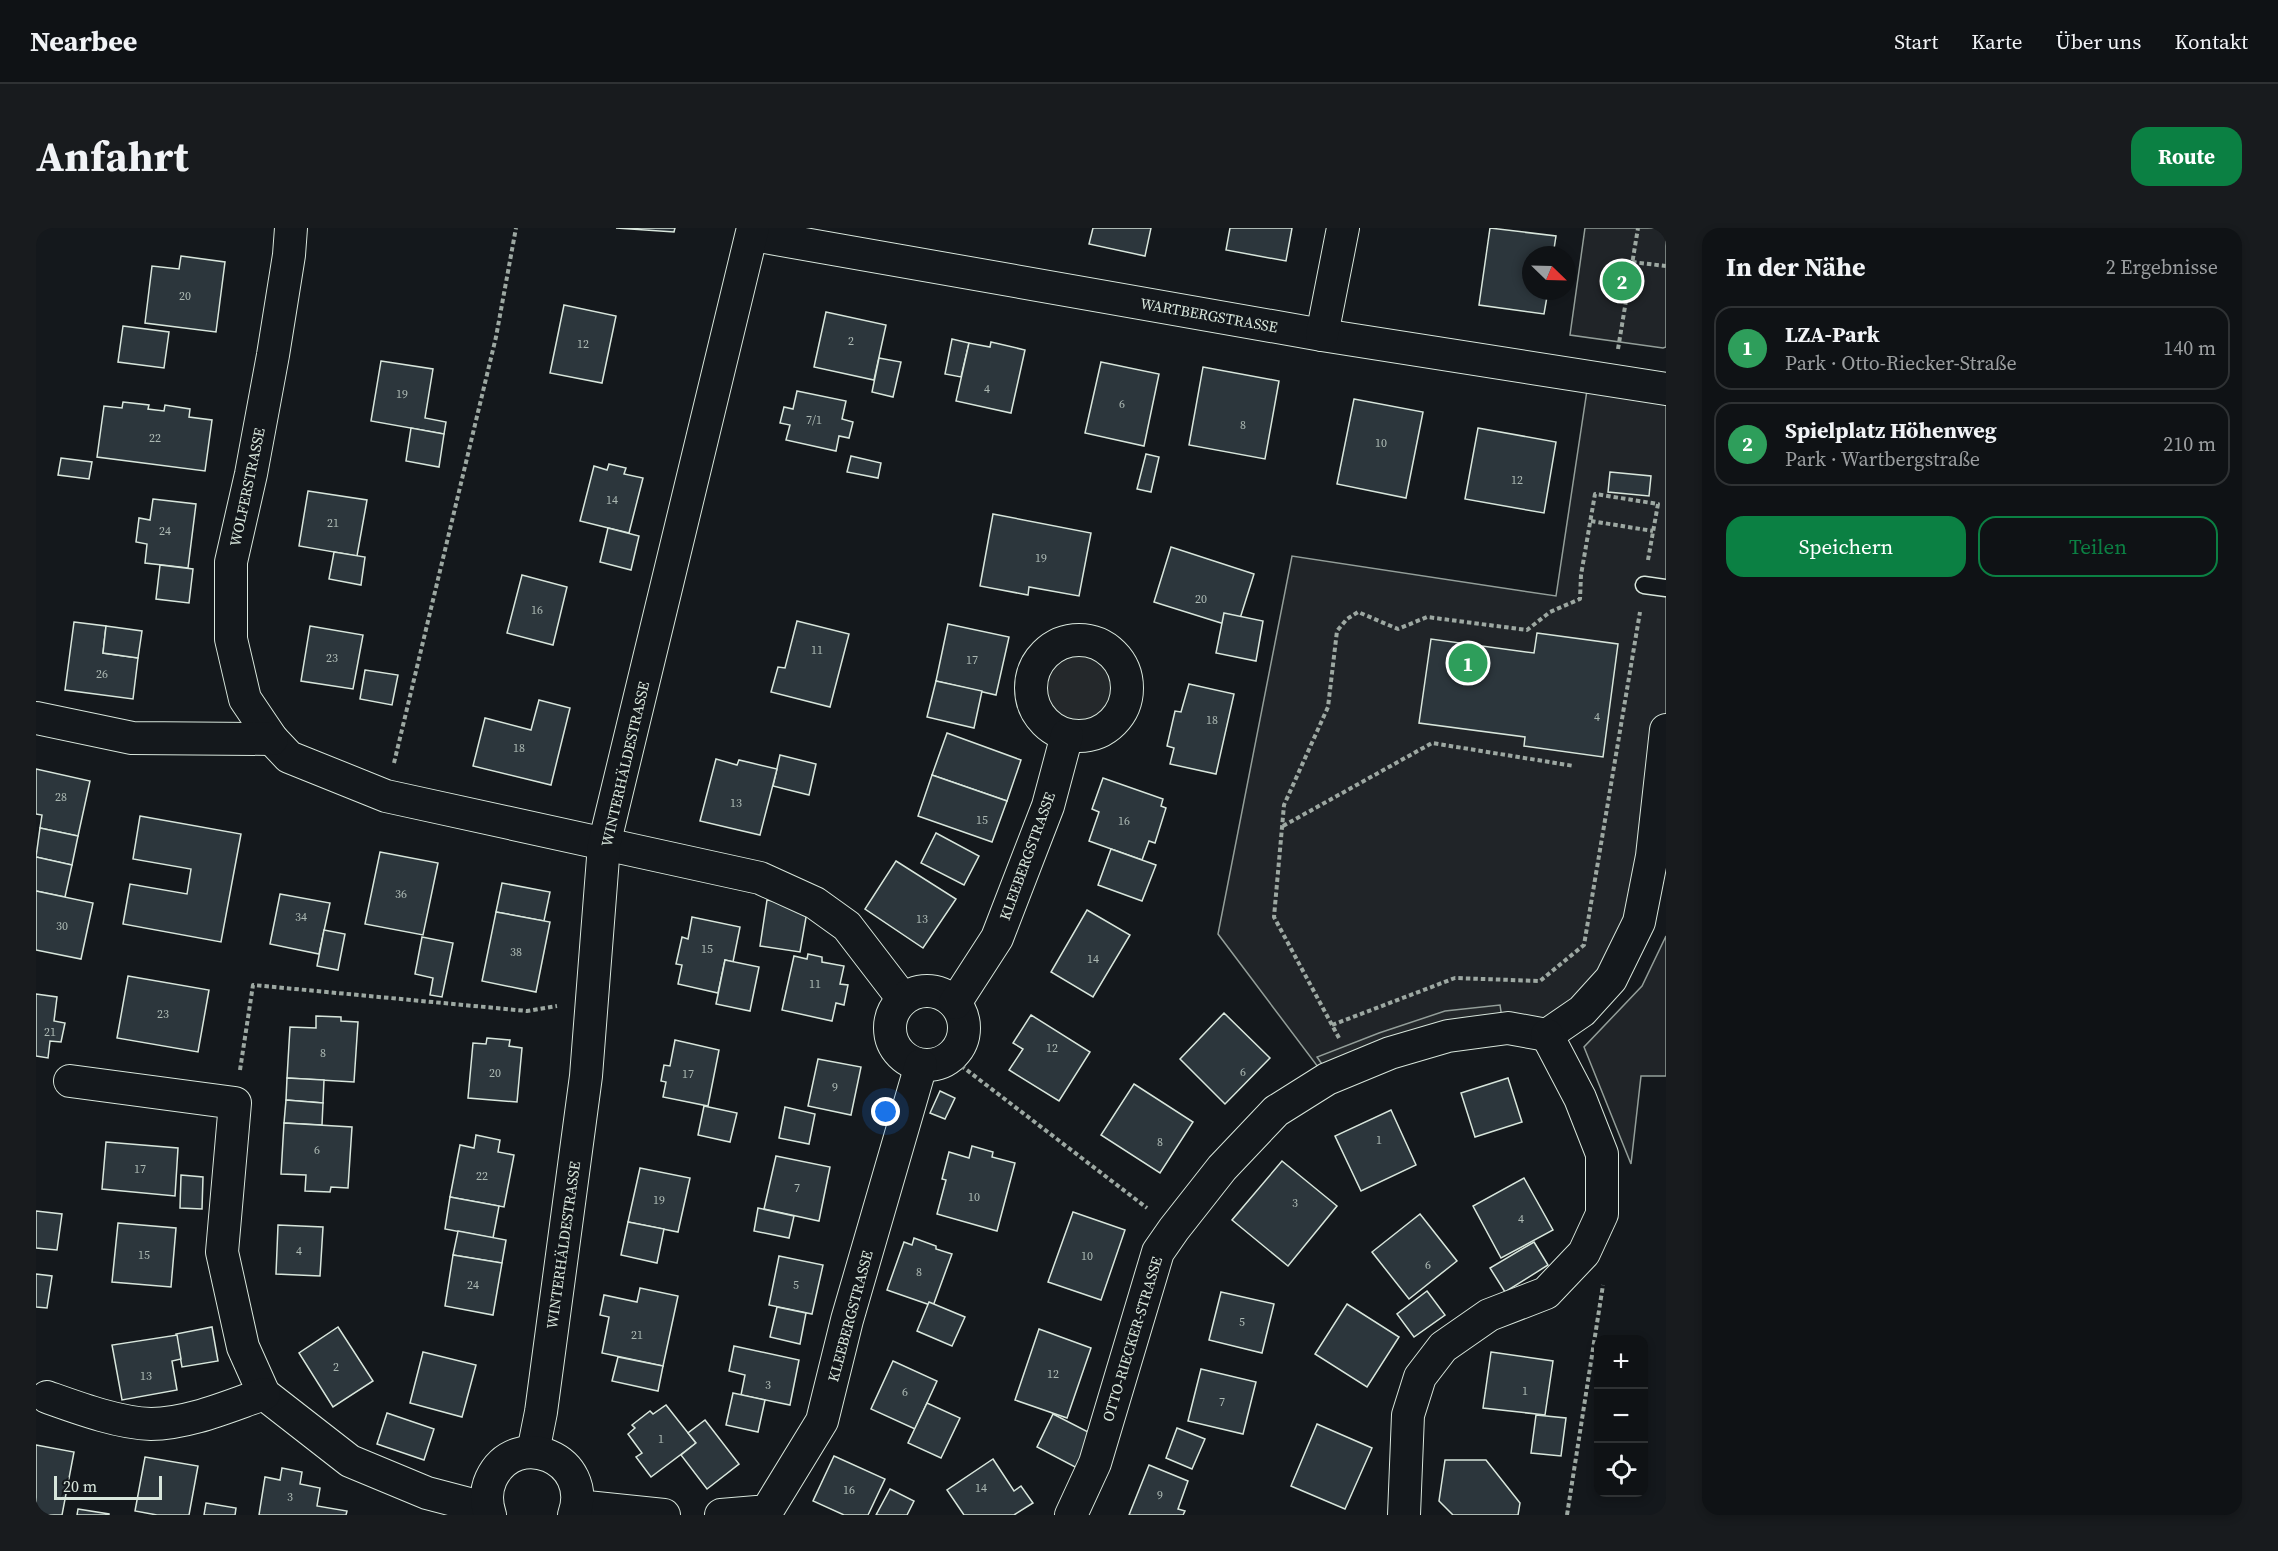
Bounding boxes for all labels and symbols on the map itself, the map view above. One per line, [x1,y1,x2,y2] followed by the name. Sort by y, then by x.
[1522,246,1576,300] north arrow
[1602,259,1642,304] pin: 2
[179,288,191,304] house number: 20
[1139,293,1279,337] street label: WARTBERGSTRASSE
[848,333,854,349] house number: 2
[577,336,589,352] house number: 12
[984,381,990,397] house number: 4
[396,386,408,402] house number: 19
[1119,396,1125,412] house number: 6
[806,412,822,428] house number: 7/1
[1240,417,1246,433] house number: 8
[224,426,270,548] street label: WOLFERSTRASSE
[149,430,161,446] house number: 22
[1375,435,1387,451] house number: 10
[1511,472,1523,488] house number: 12
[606,492,618,508] house number: 14
[327,515,339,531] house number: 21
[159,523,171,539] house number: 24
[1035,550,1047,566] house number: 19
[1195,591,1207,607] house number: 20
[531,602,543,618] house number: 16
[1448,640,1488,686] pin: 1
[811,642,823,658] house number: 11
[326,650,338,666] house number: 23
[966,652,978,668] house number: 17
[96,666,108,682] house number: 26
[596,679,654,849] street label: WINTERHÄLDESTRASSE
[1594,709,1600,725] house number: 4
[1206,712,1218,728] house number: 18
[513,740,525,756] house number: 18
[55,789,67,805] house number: 28
[994,789,1060,923] street label: KLEEBERGSTRASSE
[730,795,742,811] house number: 13
[976,812,988,828] house number: 15
[1118,813,1130,829] house number: 16
[395,886,407,902] house number: 36
[295,909,307,925] house number: 34
[916,911,928,927] house number: 13
[56,918,68,934] house number: 30
[701,941,713,957] house number: 15
[510,944,522,960] house number: 38
[1087,951,1099,967] house number: 14
[809,976,821,992] house number: 11
[157,1006,169,1022] house number: 23
[44,1024,56,1040] house number: 21
[1046,1040,1058,1056] house number: 12
[320,1045,326,1061] house number: 8
[1240,1064,1246,1080] house number: 6
[489,1065,501,1081] house number: 20
[682,1066,694,1082] house number: 17
[832,1079,838,1095] house number: 9
[871,1097,900,1126] your location
[1376,1132,1382,1148] house number: 1
[1157,1134,1163,1150] house number: 8
[314,1142,320,1158] house number: 6
[541,1160,585,1330] street label: WINTERHÄLDESTRASSE
[134,1161,146,1177] house number: 17
[476,1168,488,1184] house number: 22
[794,1180,800,1196] house number: 7
[968,1189,980,1205] house number: 10
[653,1192,665,1208] house number: 19
[1292,1195,1298,1211] house number: 3
[1518,1211,1524,1227] house number: 4
[296,1243,302,1259] house number: 4
[138,1247,150,1263] house number: 15
[822,1248,878,1384] street label: KLEEBERGSTRASSE
[1081,1248,1093,1264] house number: 10
[1097,1254,1167,1424] street label: OTTO-RIECKER-STRASSE
[1425,1257,1431,1273] house number: 6
[916,1264,922,1280] house number: 8
[467,1277,479,1293] house number: 24
[793,1277,799,1293] house number: 5
[1239,1314,1245,1330] house number: 5
[631,1327,643,1343] house number: 21
[333,1359,339,1375] house number: 2
[1047,1366,1059,1382] house number: 12
[140,1368,152,1384] house number: 13
[765,1377,771,1393] house number: 3
[1522,1383,1528,1399] house number: 1
[902,1384,908,1400] house number: 6
[1219,1394,1225,1410] house number: 7
[658,1431,664,1447] house number: 1
[54,1473,162,1500] scale bar
[975,1480,987,1496] house number: 14
[843,1482,855,1498] house number: 16
[1157,1487,1163,1503] house number: 9
[287,1489,293,1505] house number: 3

